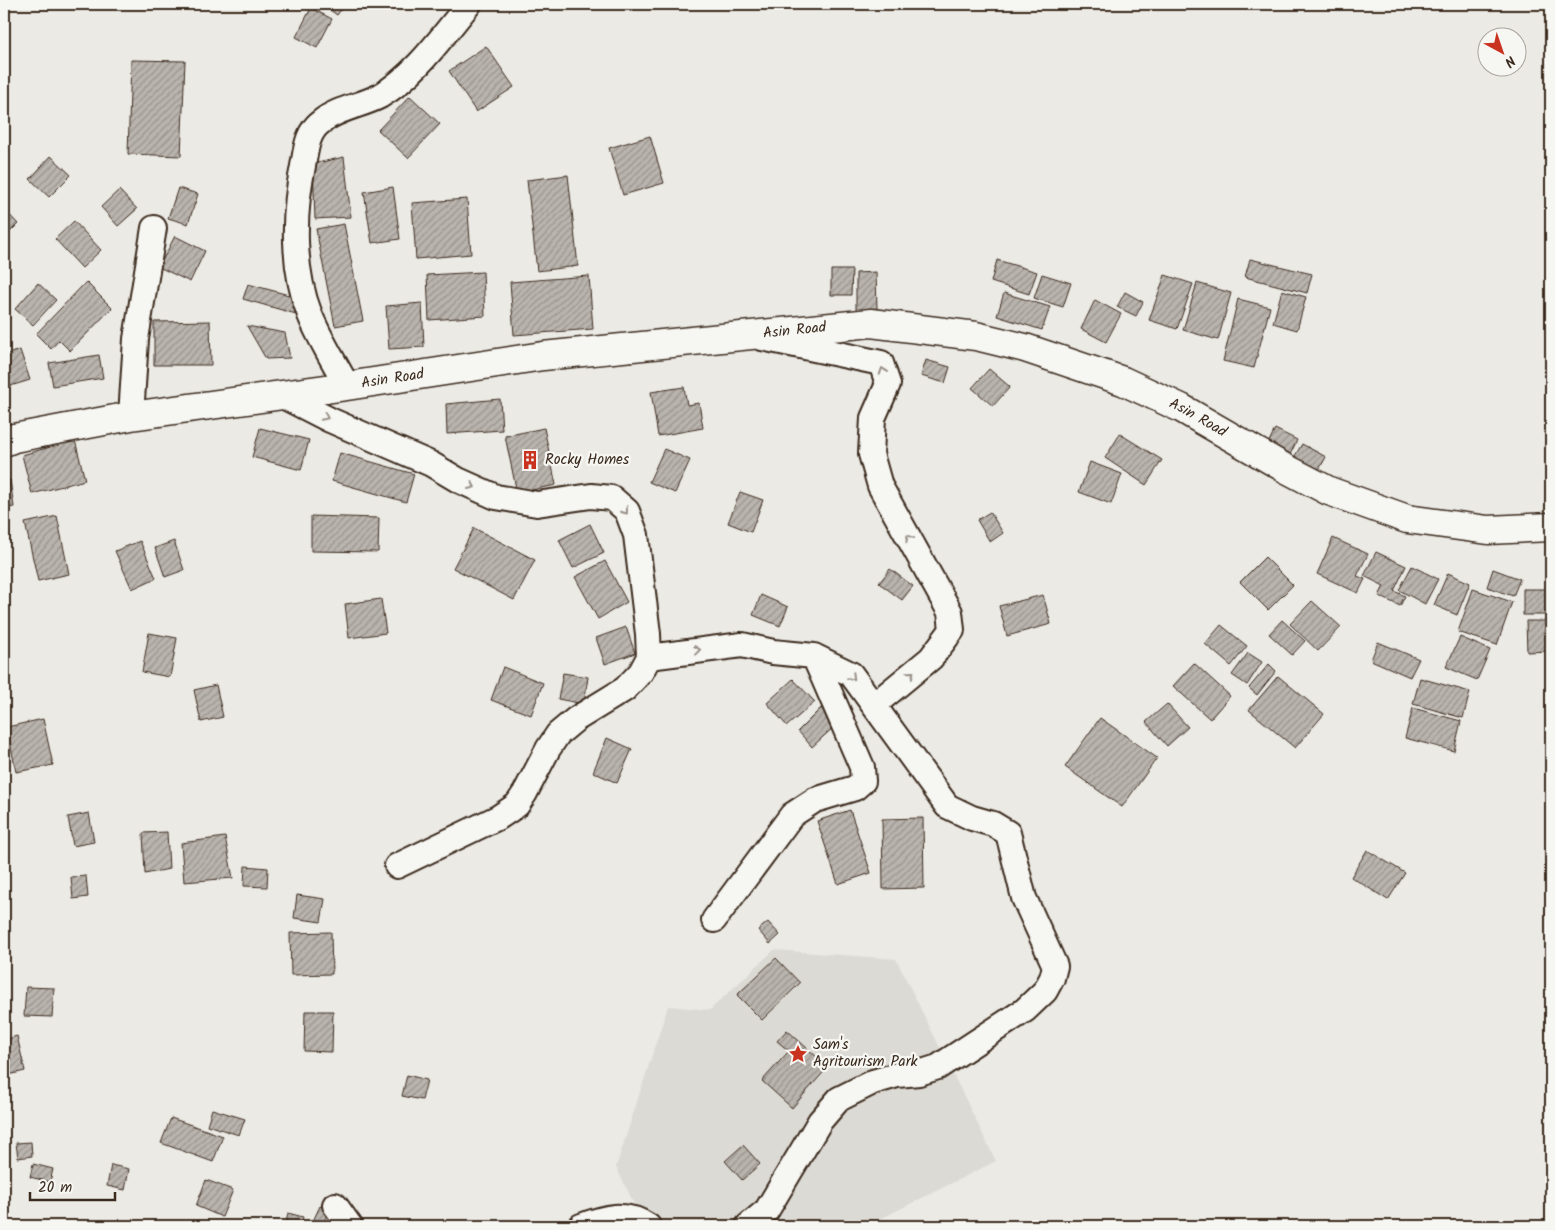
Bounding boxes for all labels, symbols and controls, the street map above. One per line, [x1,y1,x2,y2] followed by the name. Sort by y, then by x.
[1478,28,1528,78] north arrow
[1499,50,1520,73] text: N
[762,316,828,346] street label: Asin Road
[360,362,426,396] street label: Asin Road
[879,367,889,376] one-way arrow
[1165,392,1232,444] street label: Asin Road
[319,411,328,421] one-way arrow
[545,448,630,472] place label: Rocky Homes
[519,449,541,471] building icon: Rocky Homes
[467,480,476,491] one-way arrow
[619,506,628,515] one-way arrow
[905,535,915,544] one-way arrow
[693,646,701,656] one-way arrow
[906,670,915,679] one-way arrow
[846,671,855,680] one-way arrow
[813,1033,919,1074] place label: Sam's Agritourism Park
[787,1043,809,1065] place icon: Sam's Agritourism Park
[30,1170,115,1202] scale bar
[38,1176,72,1200] text: 20 m

